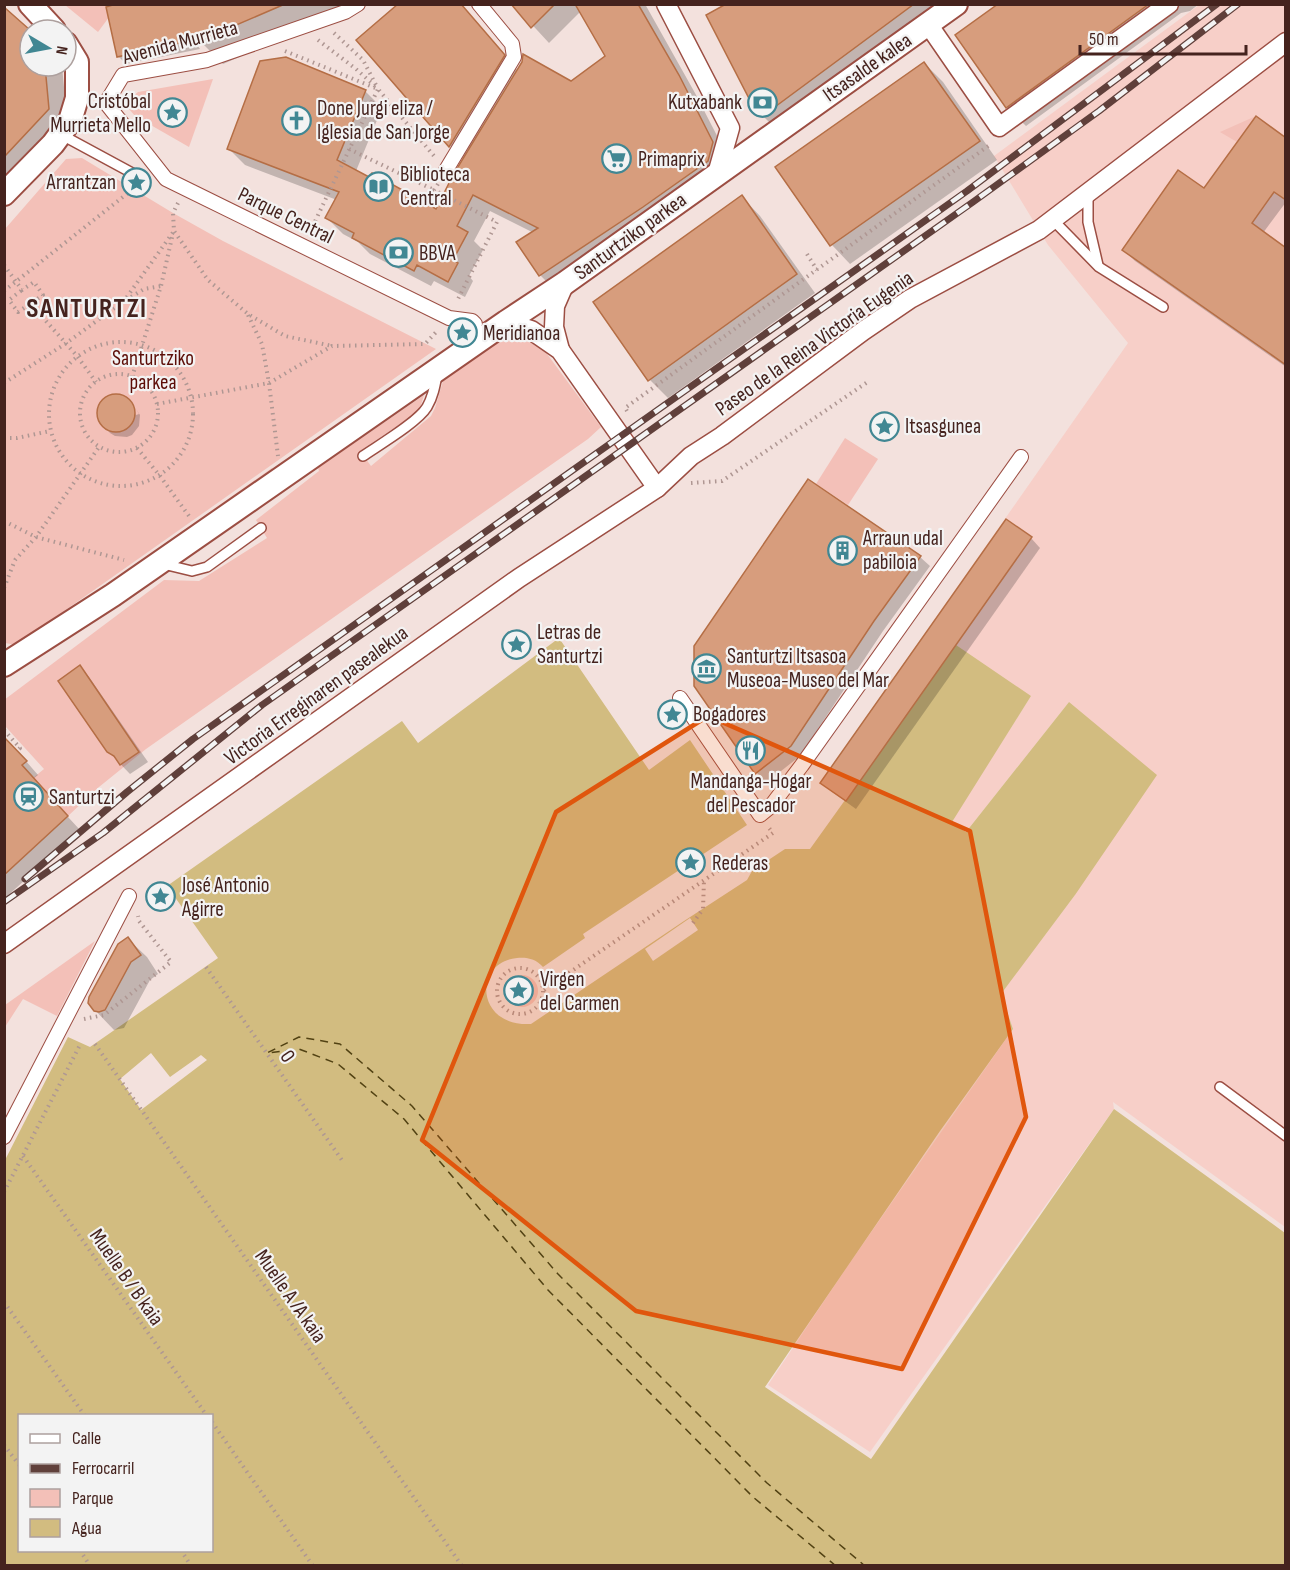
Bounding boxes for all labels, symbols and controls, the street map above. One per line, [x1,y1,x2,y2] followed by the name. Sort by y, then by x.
[119,15,240,70] street label: Avenida Murrieta
[18,18,78,78] north arrow
[1080,18,1246,56] scale bar
[818,28,916,107] street label: Itsasalde kalea
[1089,29,1119,50] text: 50 m
[51,44,71,56] text: N
[747,86,779,118] bank icon: Kutxabank
[50,89,151,138] place label: Cristóbal Murrieta Mello
[668,90,742,115] place label: Kutxabank
[317,96,450,145] place label: Done Jurgi eliza / Iglesia de San Jorge
[156,97,188,129] place icon: Cristóbal Murrieta Mello
[280,104,312,136] church icon: Done Jurgi eliza / Iglesia de San Jorge
[601,143,633,175] supermarket icon: Primaprix
[638,147,705,172] place label: Primaprix
[400,162,470,211] place label: Biblioteca Central
[121,166,153,198] place icon: Arrantzan
[46,170,116,195] place label: Arrantzan
[363,170,395,202] library icon: Biblioteca Central
[234,182,338,249] street label: Parque Central
[569,187,691,285] street label: Santurtziko parkea
[382,237,414,269] bank icon: BBVA
[419,241,456,266] place label: BBVA
[711,266,918,421] street label: Paseo de la Reina Victoria Eugenia
[26,293,148,325] district label: SANTURTZI
[446,317,478,349] place icon: Meridianoa
[483,321,560,346] place label: Meridianoa
[112,346,194,395] park label: Santurtziko parkea
[868,410,900,442] place icon: Itsasgunea
[905,414,981,439] place label: Itsasgunea
[862,526,943,575] place label: Arraun udal pabiloia
[826,534,858,566] building icon: Arraun udal pabiloia
[220,620,413,770] street label: Victoria Erreginaren pasealekua
[537,620,603,669] place label: Letras de Santurtzi
[500,628,532,660] place icon: Letras de Santurtzi
[727,644,889,693] place label: Santurtzi Itsasoa Museoa-Museo del Mar
[690,652,722,684] museum icon: Santurtzi Itsasoa Museoa-Museo del Mar
[656,698,688,730] place icon: Bogadores
[693,702,766,727] place label: Bogadores
[735,734,767,766] restaurant icon: Mandanga-Hogar del Pescador
[691,769,811,818] place label: Mandanga-Hogar del Pescador
[12,781,44,813] station icon: Santurtzi
[49,785,115,810] place label: Santurtzi
[675,847,707,879] place icon: Rederas
[712,851,768,876] place label: Rederas
[181,873,269,922] place label: José Antonio Agirre
[145,881,177,913] place icon: José Antonio Agirre
[540,967,619,1016] place label: Virgen del Carmen
[503,975,535,1007] place icon: Virgen del Carmen
[275,1045,301,1067] street label: 0
[84,1224,169,1330] street label: Muelle B / B kaia
[249,1245,332,1348] street label: Muelle A /A kaia
[18,1414,213,1552] legend
[72,1428,101,1449] text: Calle
[72,1458,134,1479] text: Ferrocarril
[72,1488,113,1509] text: Parque
[71,1518,102,1539] text: Agua

